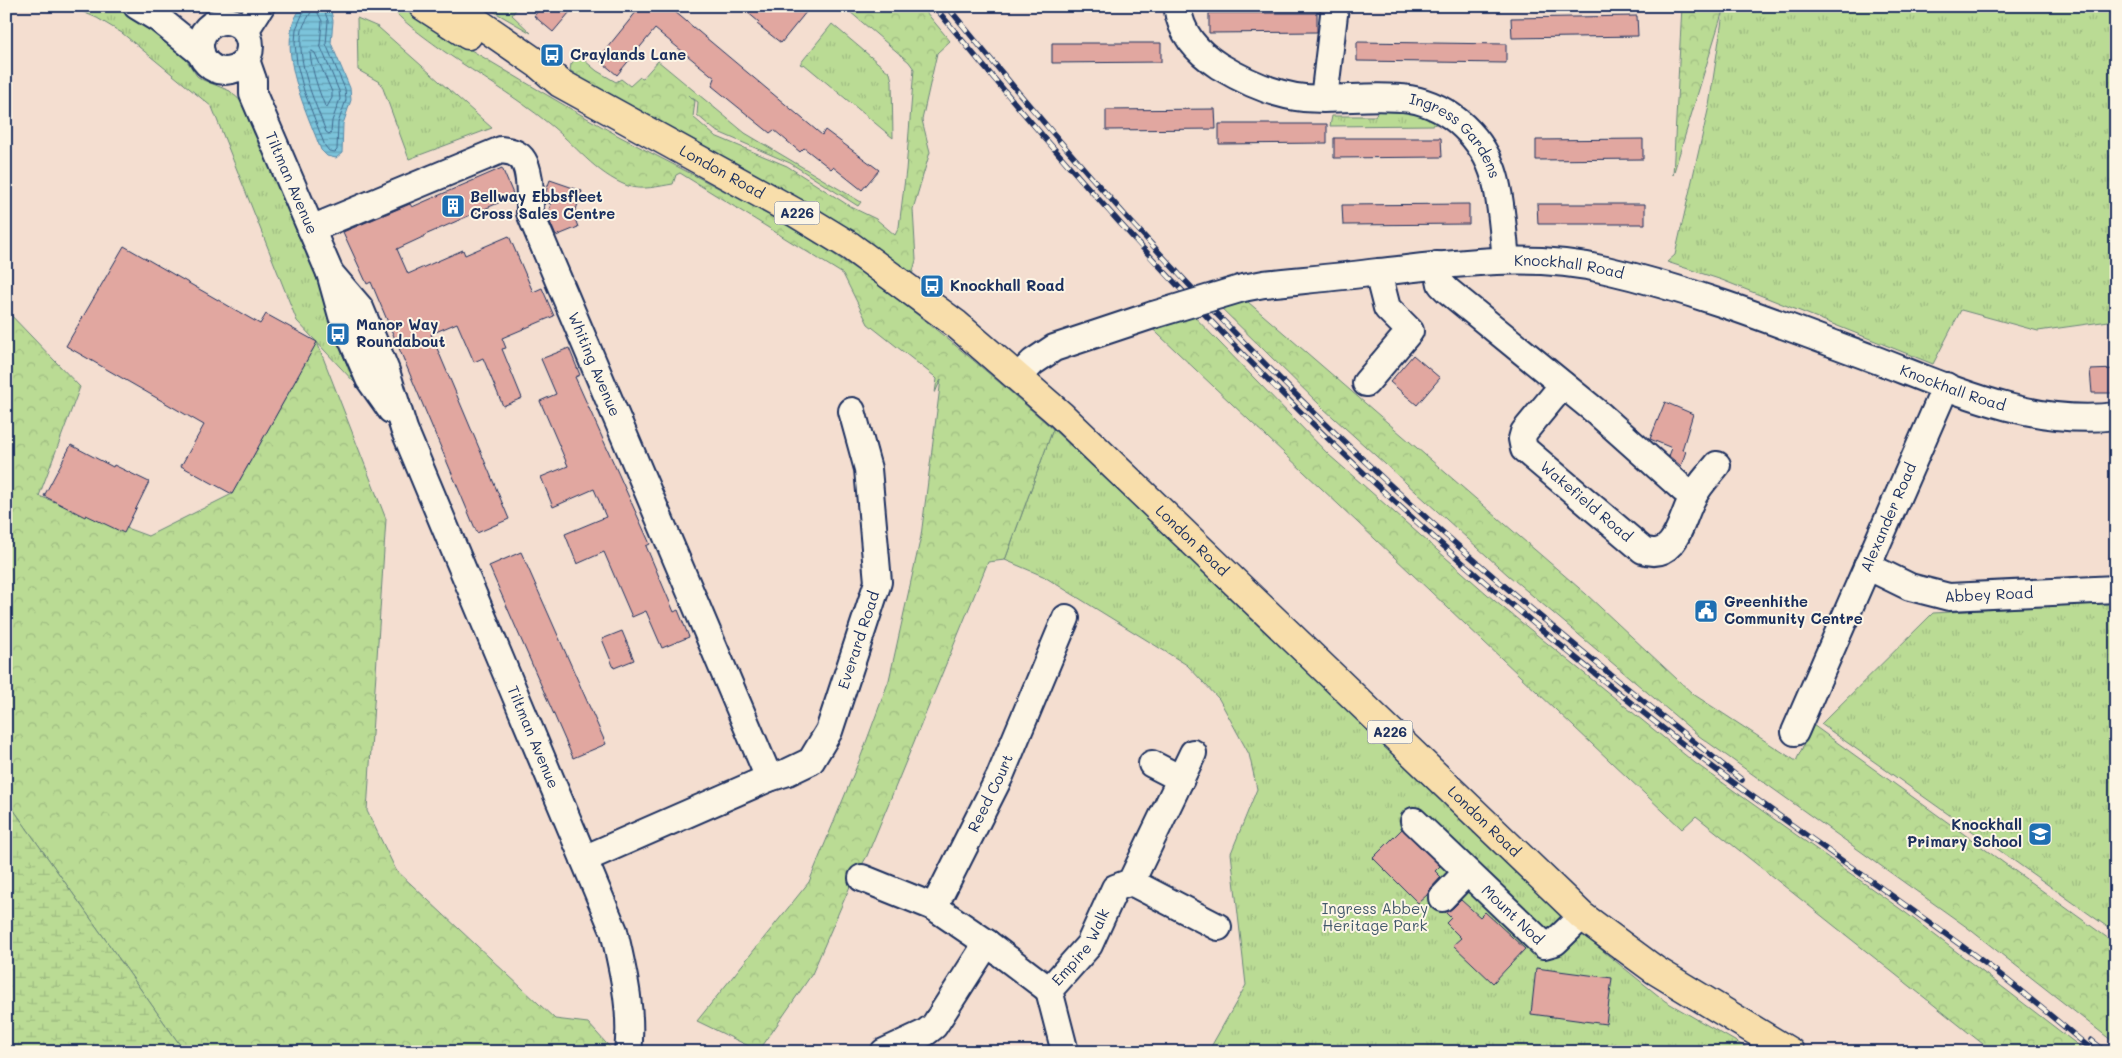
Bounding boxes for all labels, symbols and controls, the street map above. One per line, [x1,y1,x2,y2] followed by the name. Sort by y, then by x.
[539,42,565,68] bus stop icon: Craylands Lane
[570,44,686,64] place label: Craylands Lane
[1408,88,1505,180] street label: Ingress Gardens
[261,128,323,237] street label: Tiltman Avenue
[676,140,768,203] street label: London Road
[470,186,615,223] place label: Bellway Ebbsfleet Cross Sales Centre
[440,193,466,219] building icon: Bellway Ebbsfleet Cross Sales Centre
[774,202,820,224] road number: A226
[1514,250,1626,283] street label: Knockhall Road
[919,273,945,299] bus stop icon: Knockhall Road
[950,275,1065,295] place label: Knockhall Road
[564,309,626,419] street label: Whiting Avenue
[356,314,446,351] place label: Manor Way Roundabout
[325,321,351,347] bus stop icon: Manor Way Roundabout
[1897,359,2008,415] street label: Knockhall Road
[1536,456,1637,546] street label: Wakefield Road
[1855,459,1920,575] street label: Alexander Road
[1152,500,1233,580] street label: London Road
[1944,582,2034,606] street label: Abbey Road
[832,588,883,691] street label: Everard Road
[1724,591,1863,628] place label: Greenhithe Community Centre
[1693,598,1719,624] public building icon: Greenhithe Community Centre
[503,682,564,791] street label: Tiltman Avenue
[1368,720,1412,744] road number: A226
[962,751,1017,835] street label: Reed Court
[1444,781,1525,861] street label: London Road
[1907,814,2022,851] place label: Knockhall Primary School
[2027,821,2053,847] school or university icon: Knockhall Primary School
[1478,880,1548,948] street label: Mount Nod
[1322,898,1428,935] park label: Ingress Abbey Heritage Park
[1047,905,1113,989] street label: Empire Walk

